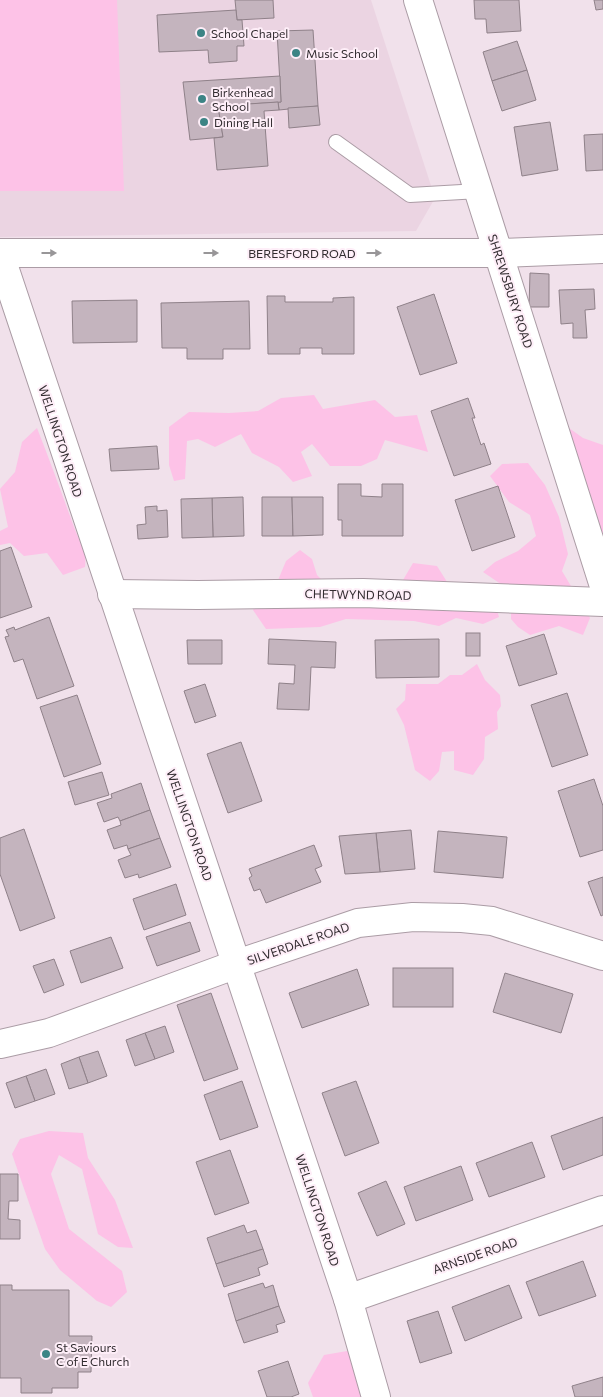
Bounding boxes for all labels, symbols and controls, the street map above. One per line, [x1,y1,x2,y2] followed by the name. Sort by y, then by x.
[211,26,288,40] place label: School Chapel
[195,27,207,39] marker: School Chapel
[306,46,378,60] place label: Music School
[290,47,302,59] marker: Music School
[212,85,274,113] place label: Birkenhead School
[196,93,208,105] marker: Birkenhead School
[214,115,273,129] place label: Dining Hall
[198,116,210,128] marker: Dining Hall
[486,232,536,350] street label: SHREWSBURY ROAD
[248,246,356,260] street label: BERESFORD ROAD
[41,249,57,257] one-way arrow
[203,249,219,257] one-way arrow
[366,249,382,257] one-way arrow
[36,383,86,499] street label: WELLINGTON ROAD
[305,586,412,602] street label: CHETWYND ROAD
[164,767,216,883] street label: WELLINGTON ROAD
[245,919,351,967] street label: SILVERDALE ROAD
[293,1152,343,1268] street label: WELLINGTON ROAD
[431,1234,519,1276] street label: ARNSIDE ROAD
[56,1340,129,1368] place label: St Saviours C of E Church
[40,1348,52,1360] marker: St Saviours C of E Church

